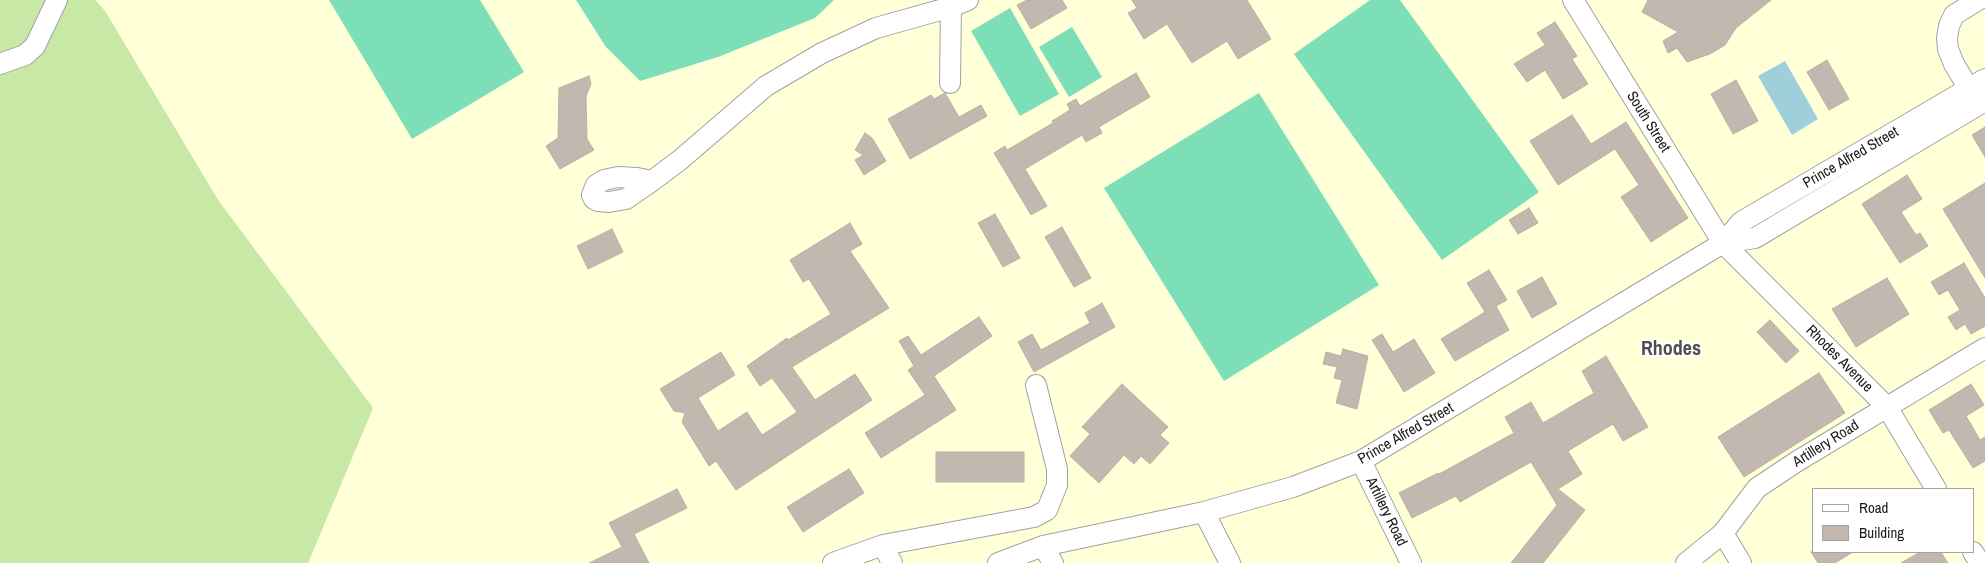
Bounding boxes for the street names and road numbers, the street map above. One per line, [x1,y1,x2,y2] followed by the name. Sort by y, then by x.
[1622,88,1674,156] street label: South Street
[1800,123,1902,193] street label: Prince Alfred Street
[1802,322,1876,396] street label: Rhodes Avenue
[1355,399,1457,469] street label: Prince Alfred Street
[1790,417,1862,471] street label: Artillery Road
[1362,475,1410,549] street label: Artillery Road

